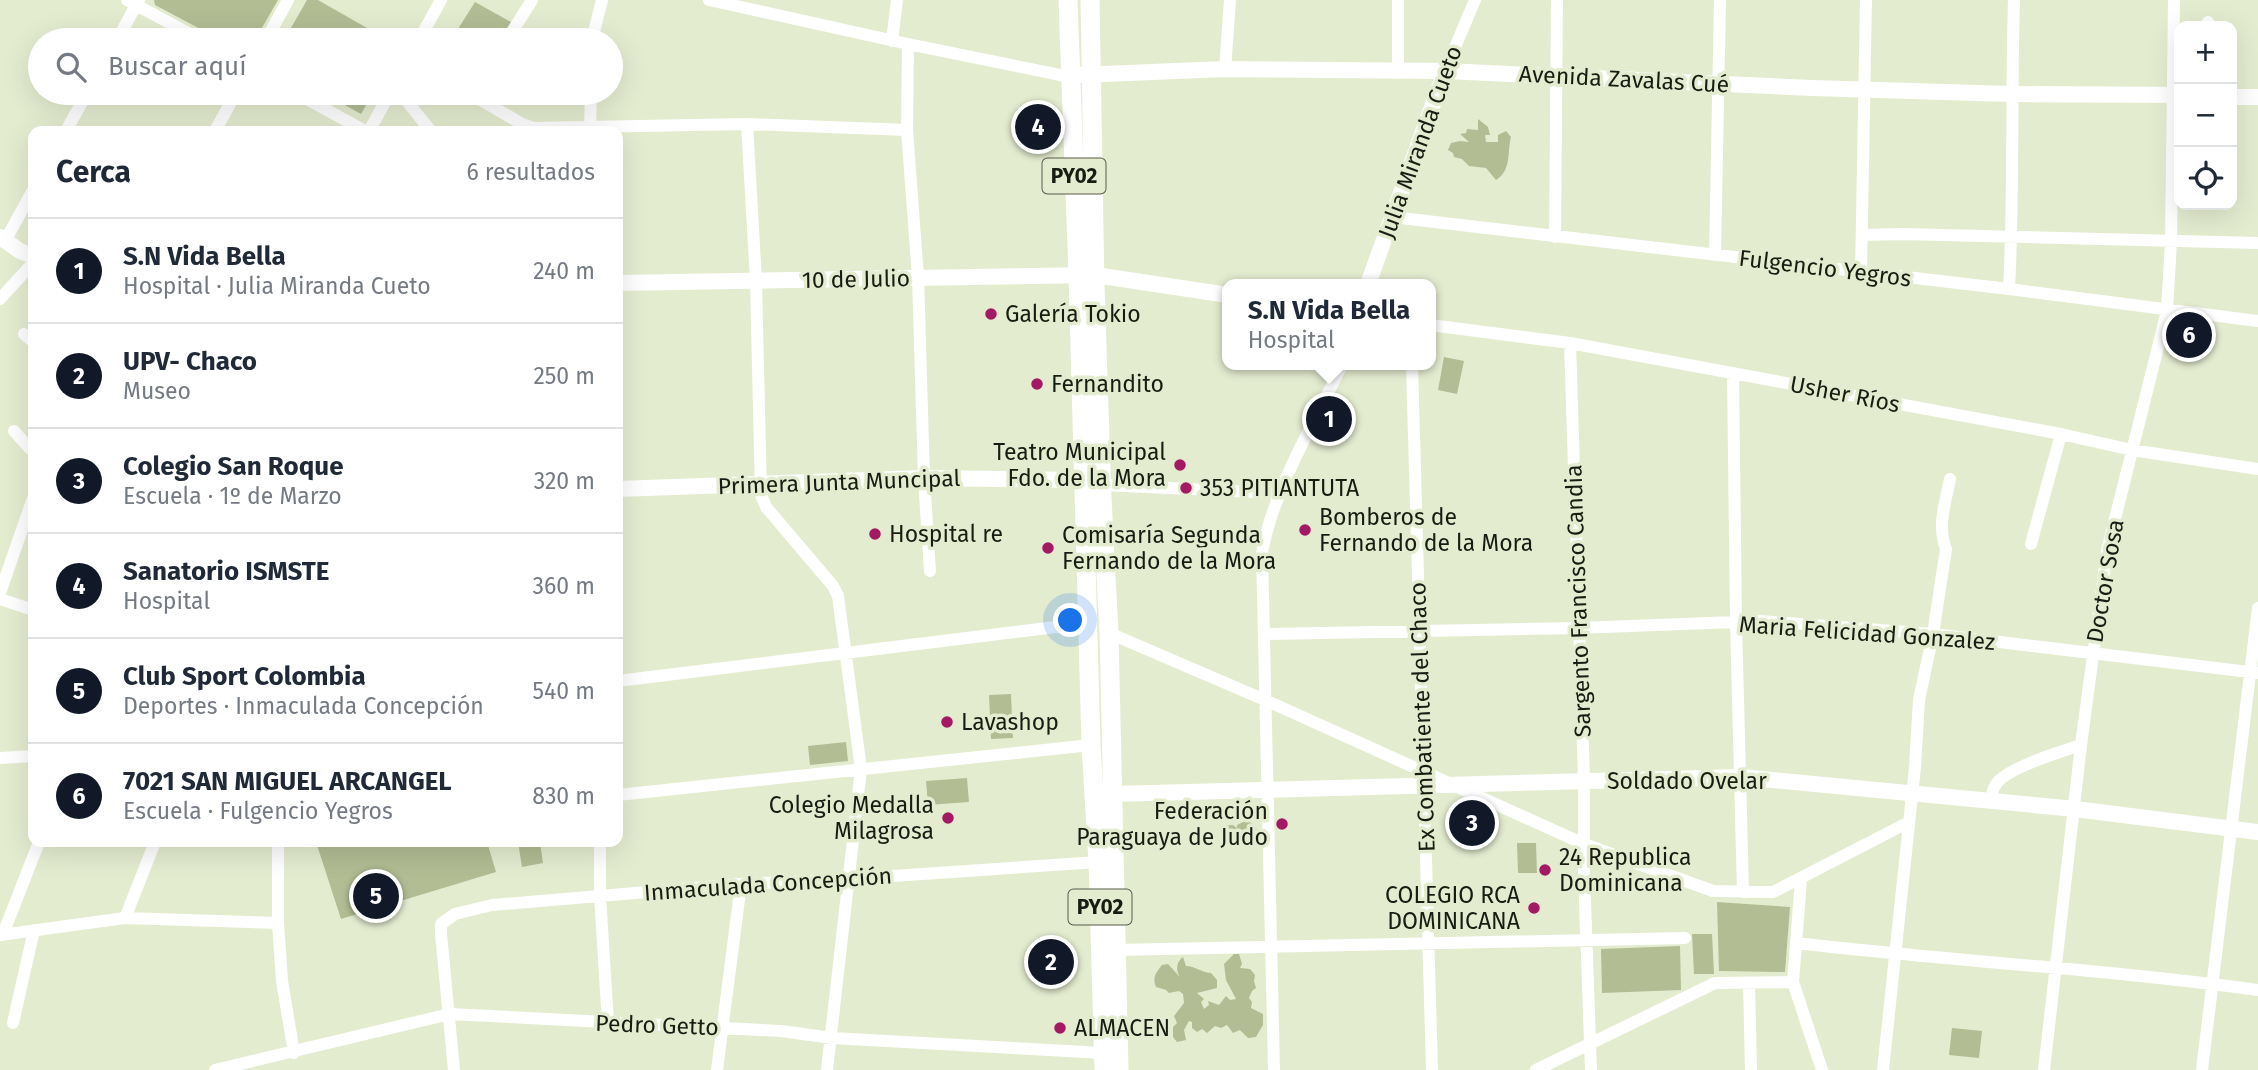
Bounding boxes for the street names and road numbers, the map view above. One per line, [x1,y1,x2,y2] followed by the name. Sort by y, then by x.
[1372,42,1468,242] street label: Julia Miranda Cueto
[1518,60,1730,98] street label: Avenida Zavalas Cué
[1042,158,1106,194] road number: PY02
[1737,244,1913,292] street label: Fulgencio Yegros
[802,264,910,294] street label: 10 de Julio
[1788,370,1902,418] street label: Usher Ríos
[717,464,961,500] street label: Primera Junta Muncipal
[1559,464,1597,738] street label: Sargento Francisco Candia
[2080,517,2130,645] street label: Doctor Sosa
[1403,581,1441,853] street label: Ex Combatiente del Chaco
[1738,610,1996,656] street label: Maria Felicidad Gonzalez
[1607,767,1767,795] street label: Soldado Ovelar
[643,861,893,907] street label: Inmaculada Concepción
[1068,890,1132,925] road number: PY02
[595,1009,719,1041] street label: Pedro Getto

